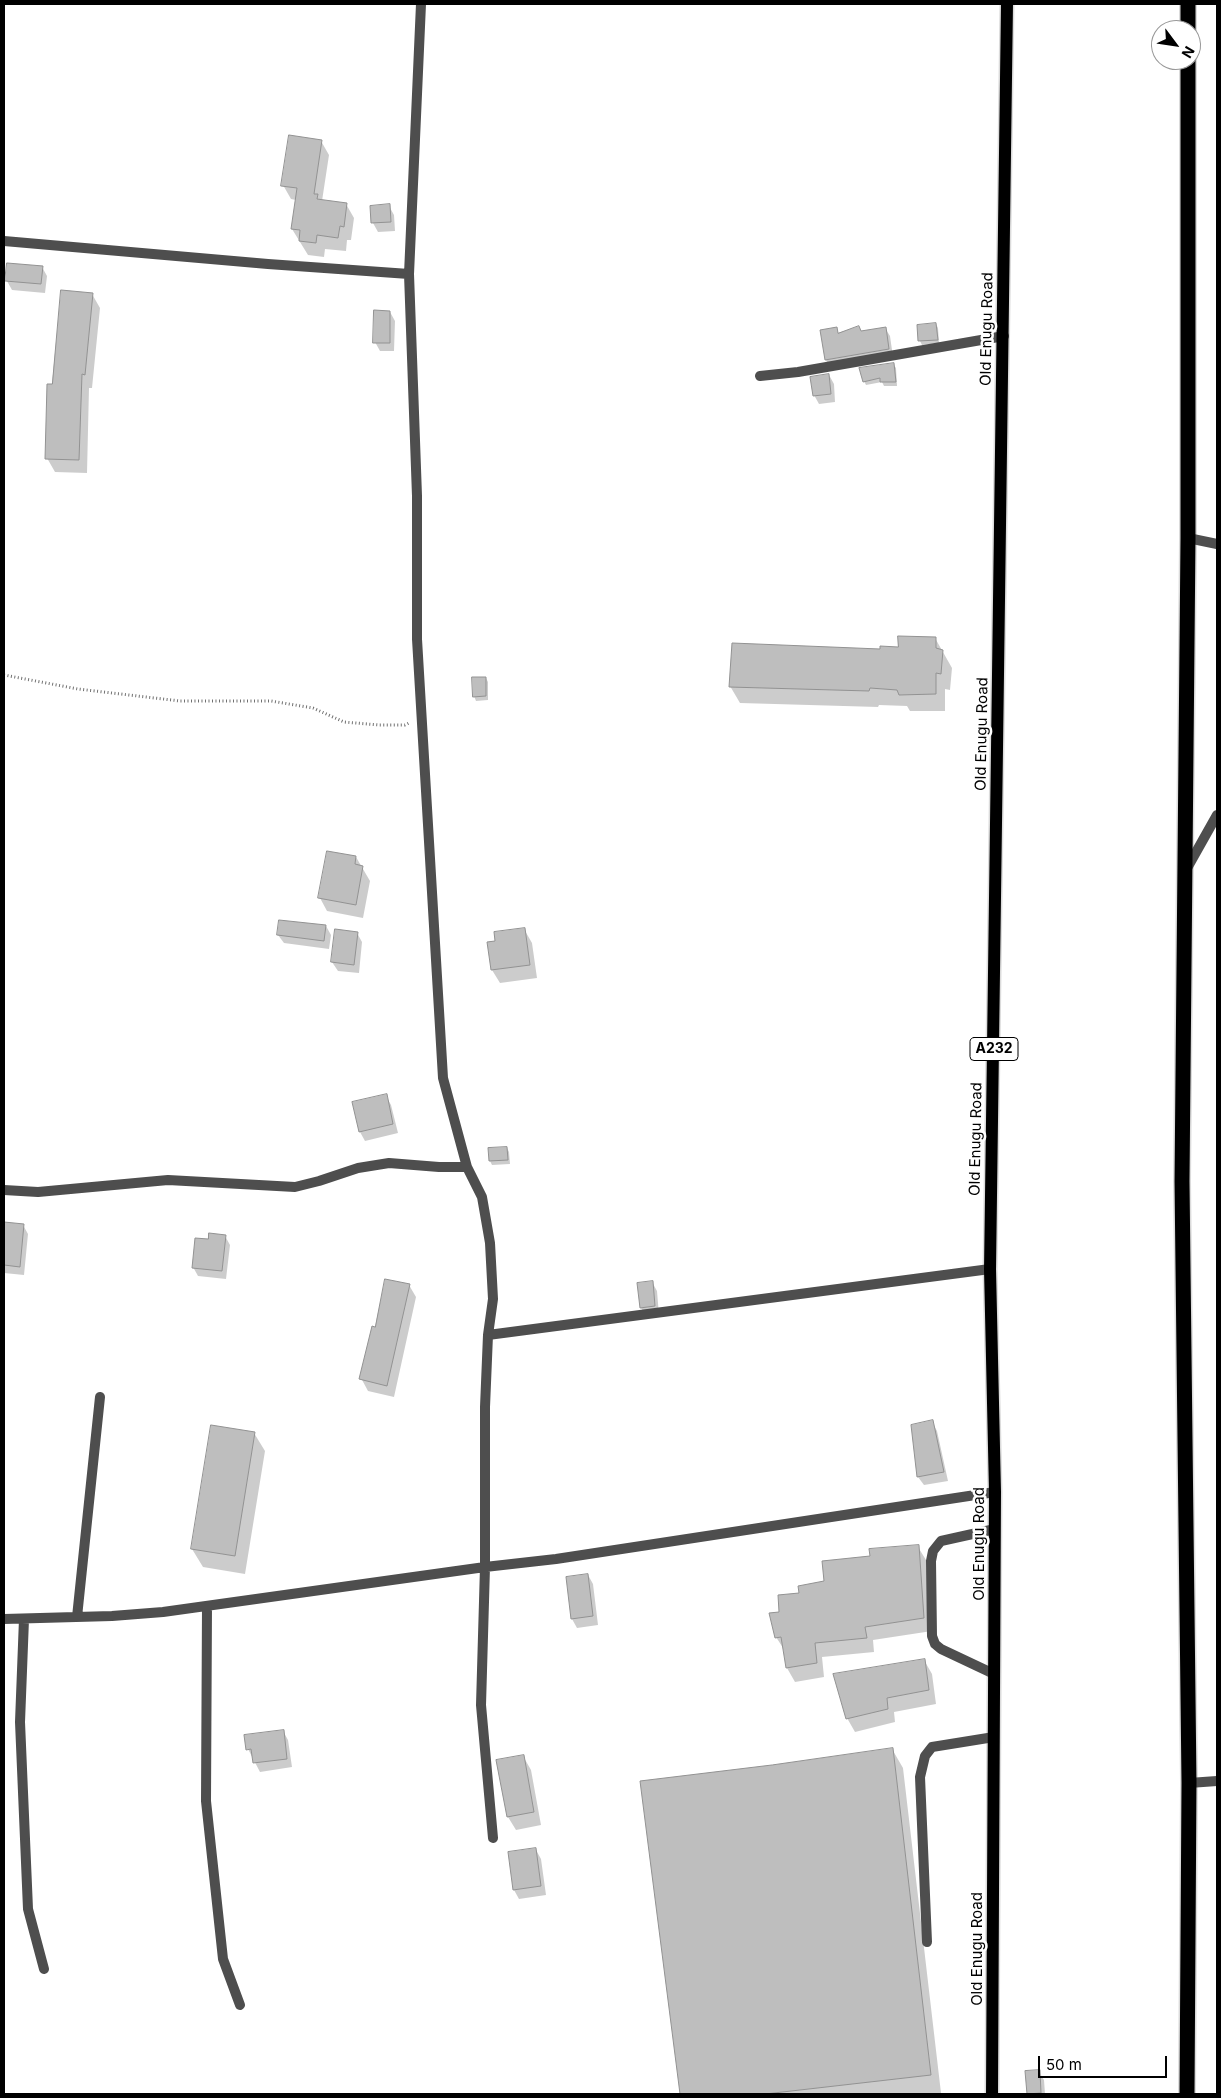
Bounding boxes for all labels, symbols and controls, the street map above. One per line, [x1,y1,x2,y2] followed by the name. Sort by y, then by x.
[1151,20,1201,70] north arrow
[1178,44,1198,61] text: N
[977,272,997,386] street label: Old Enugu Road
[972,677,992,791] street label: Old Enugu Road
[970,1038,1018,1060] road number: A232
[966,1082,986,1196] street label: Old Enugu Road
[970,1487,988,1601] street label: Old Enugu Road
[968,1892,986,2006] street label: Old Enugu Road
[1041,2046,1170,2078] scale bar
[1046,2055,1082,2074] text: 50 m

